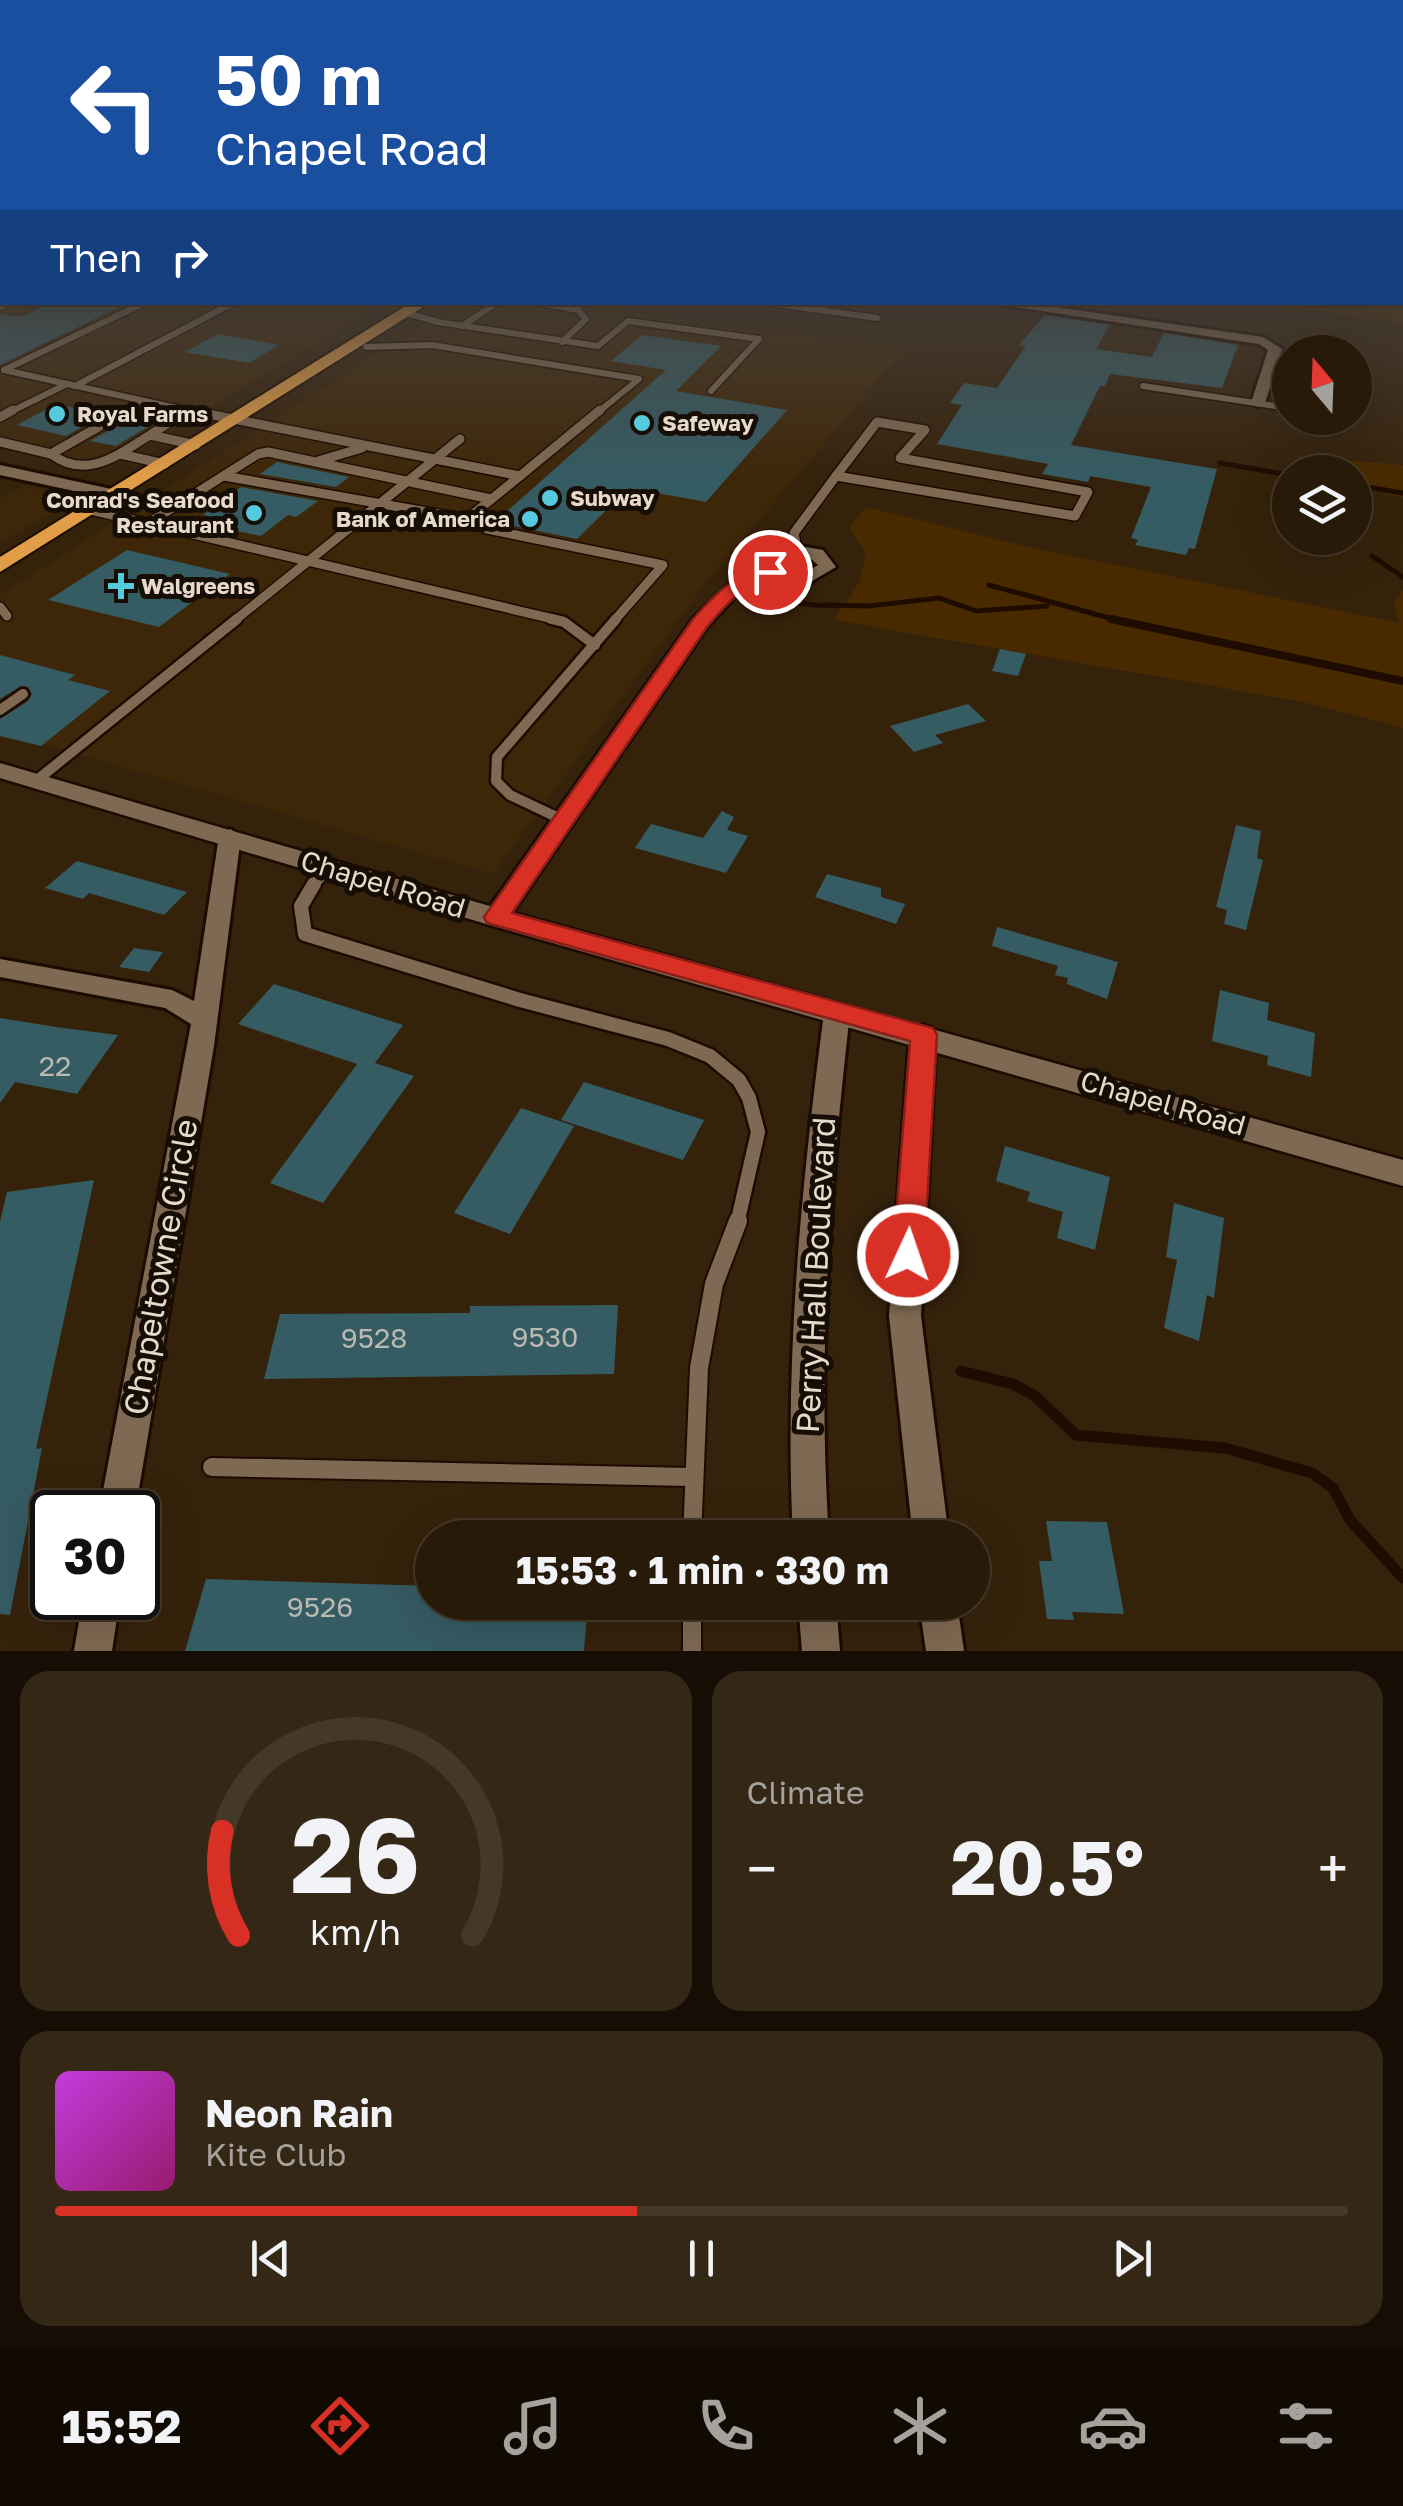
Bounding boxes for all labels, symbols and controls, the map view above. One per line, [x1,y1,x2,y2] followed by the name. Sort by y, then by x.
[215,36,382,120] text: 50 m
[50,40,180,170] icon: left
[215,121,488,175] text: Chapel Road
[162,230,217,285] icon: right
[50,235,142,280] text: Then
[1272,335,1372,435] north arrow
[1272,335,1372,555] map controls
[77,400,208,427] place label: Royal Farms
[46,403,68,425] marker: Royal Farms
[662,409,754,436] place label: Safeway
[631,412,653,434] marker: Safeway
[1272,455,1372,555] button: layers
[570,484,655,511] place label: Subway
[46,486,234,538] place label: Conrad's Seafood Restaurant
[539,487,561,509] marker: Subway
[243,502,265,524] marker: Conrad's Seafood Restaurant
[336,505,510,532] place label: Bank of America
[519,508,541,530] marker: Bank of America
[728,530,813,615] pin
[743,545,798,600] icon: arrive
[141,572,255,599] place label: Walgreens
[110,575,132,597] marker: Walgreens
[297,843,469,924] street label: Chapel Road
[39,1049,71,1082] house number: 22
[1077,1063,1249,1142] street label: Chapel Road
[115,1116,205,1418] street label: Chapeltowne Circle
[788,1116,842,1434] street label: Perry Hall Boulevard
[856,1203,960,1307] position arrow
[512,1320,578,1353] house number: 9530
[341,1321,407,1354] house number: 9528
[30,1490,160,1620] speed limit sign: 30
[516,1547,889,1592] text: 15:53 · 1 min · 330 m
[287,1590,353,1623] house number: 9526
[747,1773,865,1811] text: Climate
[291,1791,420,1916] text: 26
[950,1821,1144,1912] text: 20.5°
[747,1835,777,1901] text: −
[1318,1835,1348,1901] text: +
[310,1910,401,1953] text: km/h
[205,2090,393,2135] text: Neon Rain
[205,2135,346,2173] text: Kite Club
[243,2231,298,2286] icon: previous
[674,2231,729,2286] icon: pause
[1105,2231,1160,2286] icon: next
[305,2391,375,2461] icon: directions
[498,2391,568,2461] icon: music
[691,2391,761,2461] icon: phone
[885,2391,955,2461] icon: climate
[1078,2391,1148,2461] icon: car
[1271,2391,1341,2461] icon: filters
[62,2399,182,2453] text: 15:52

